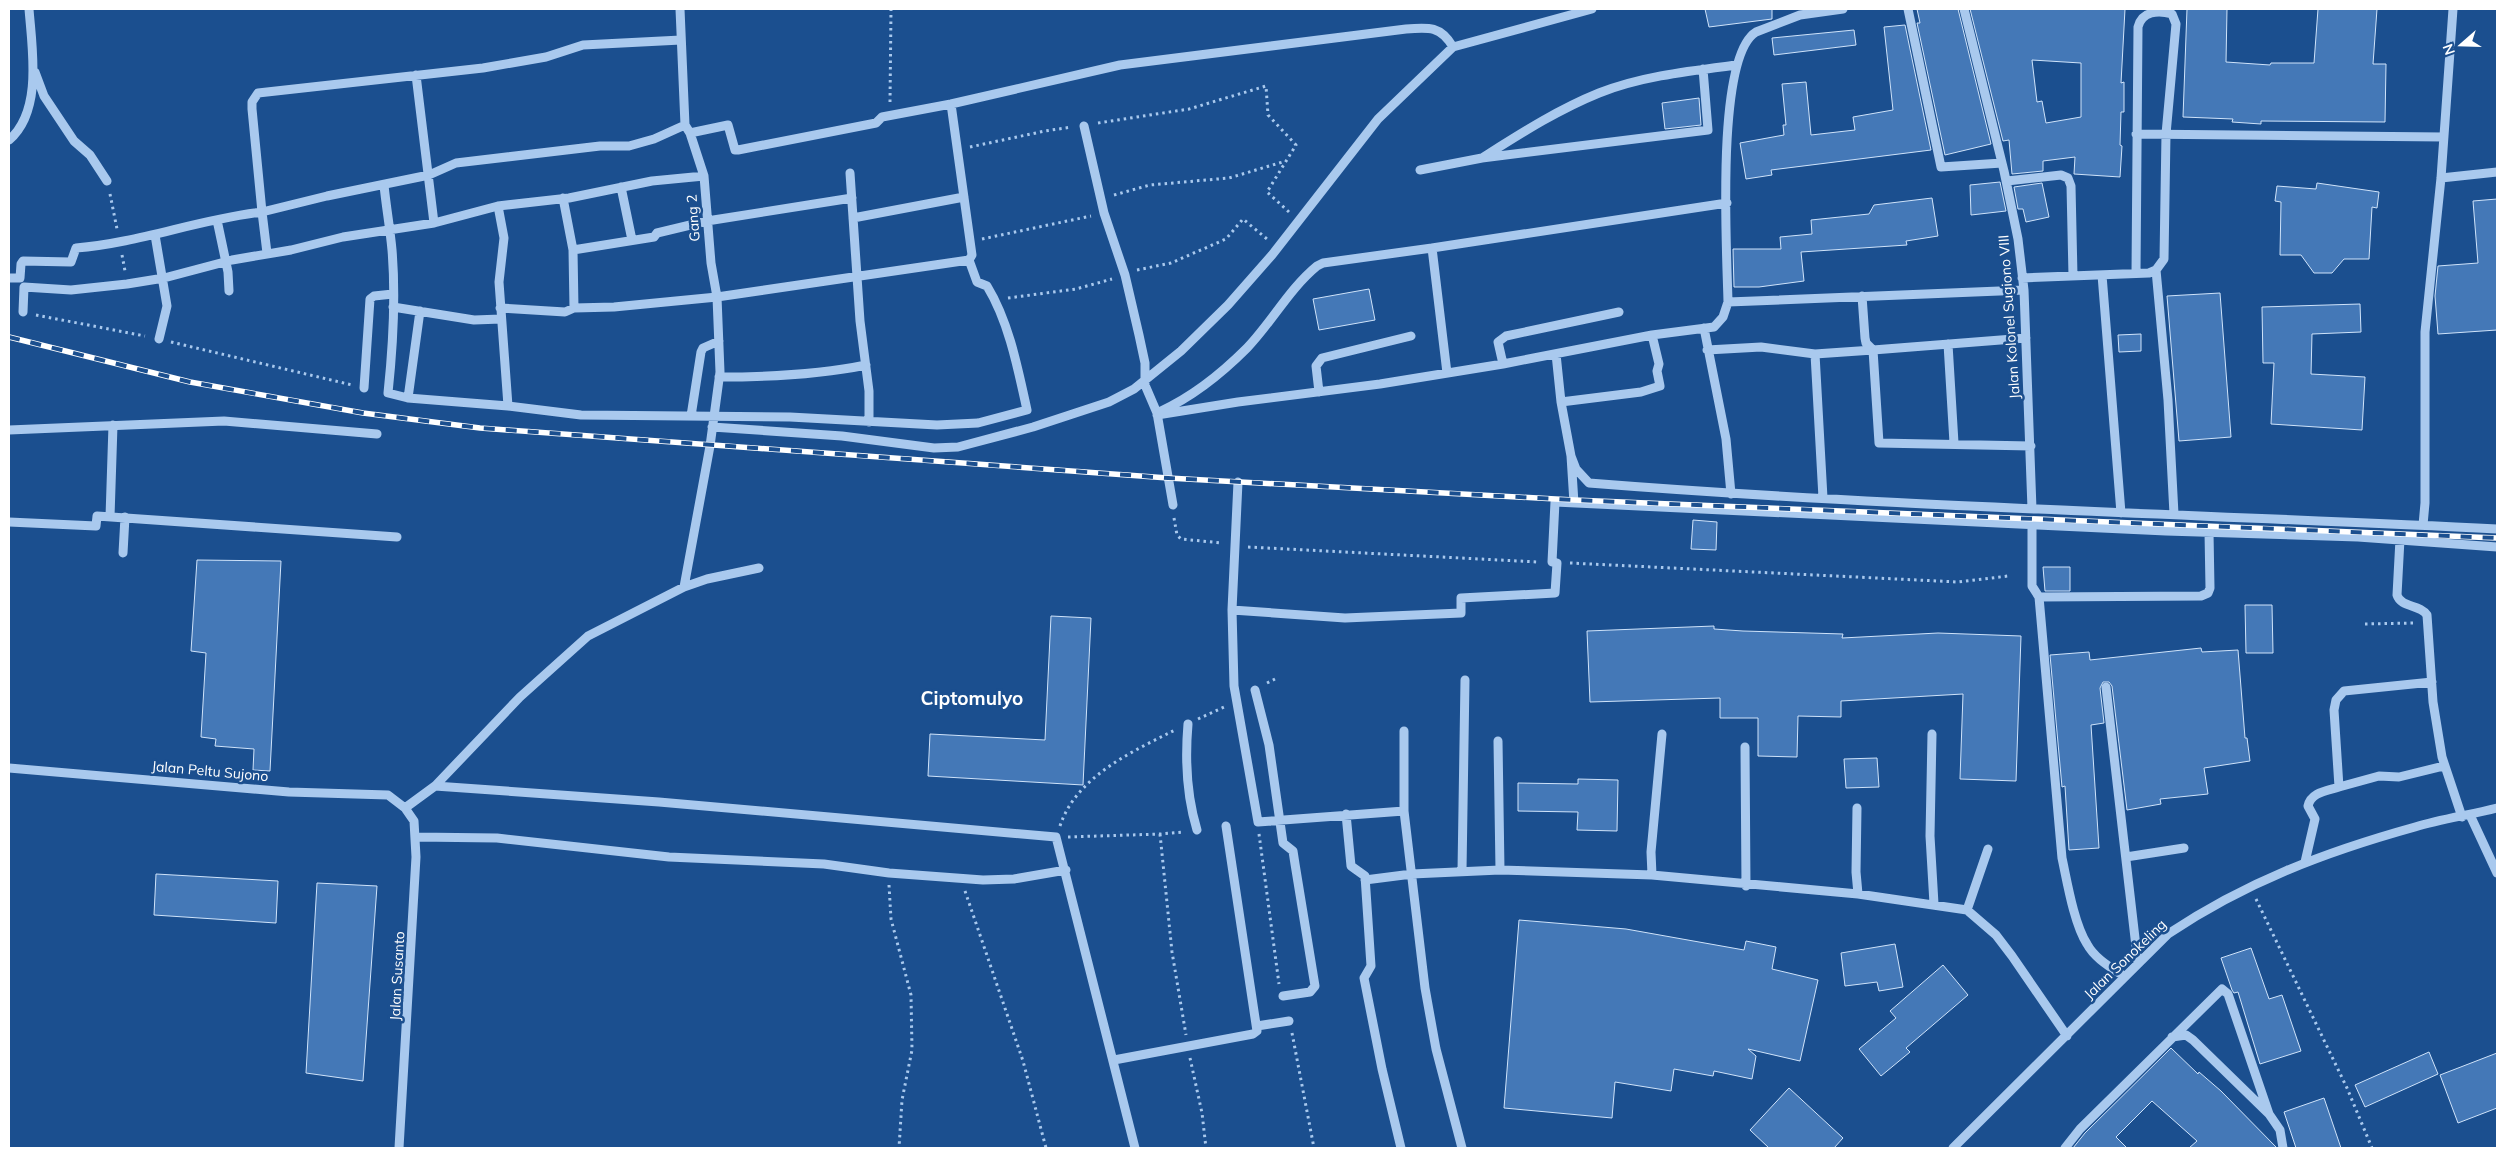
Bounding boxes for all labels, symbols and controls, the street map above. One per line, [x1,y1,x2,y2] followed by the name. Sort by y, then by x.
[2436,20,2486,70] north arrow
[2439,41,2459,57] text: N
[682,194,704,242] street label: Gang 2
[1994,234,2024,400] street label: Jalan Kolonel Sugiono VIII
[921,686,1023,710] district label: Ciptomulyo
[151,757,269,785] street label: Jalan Peltu Sujono
[2080,915,2170,1003] street label: Jalan Sonokeling
[386,931,408,1021] street label: Jalan Susanto

